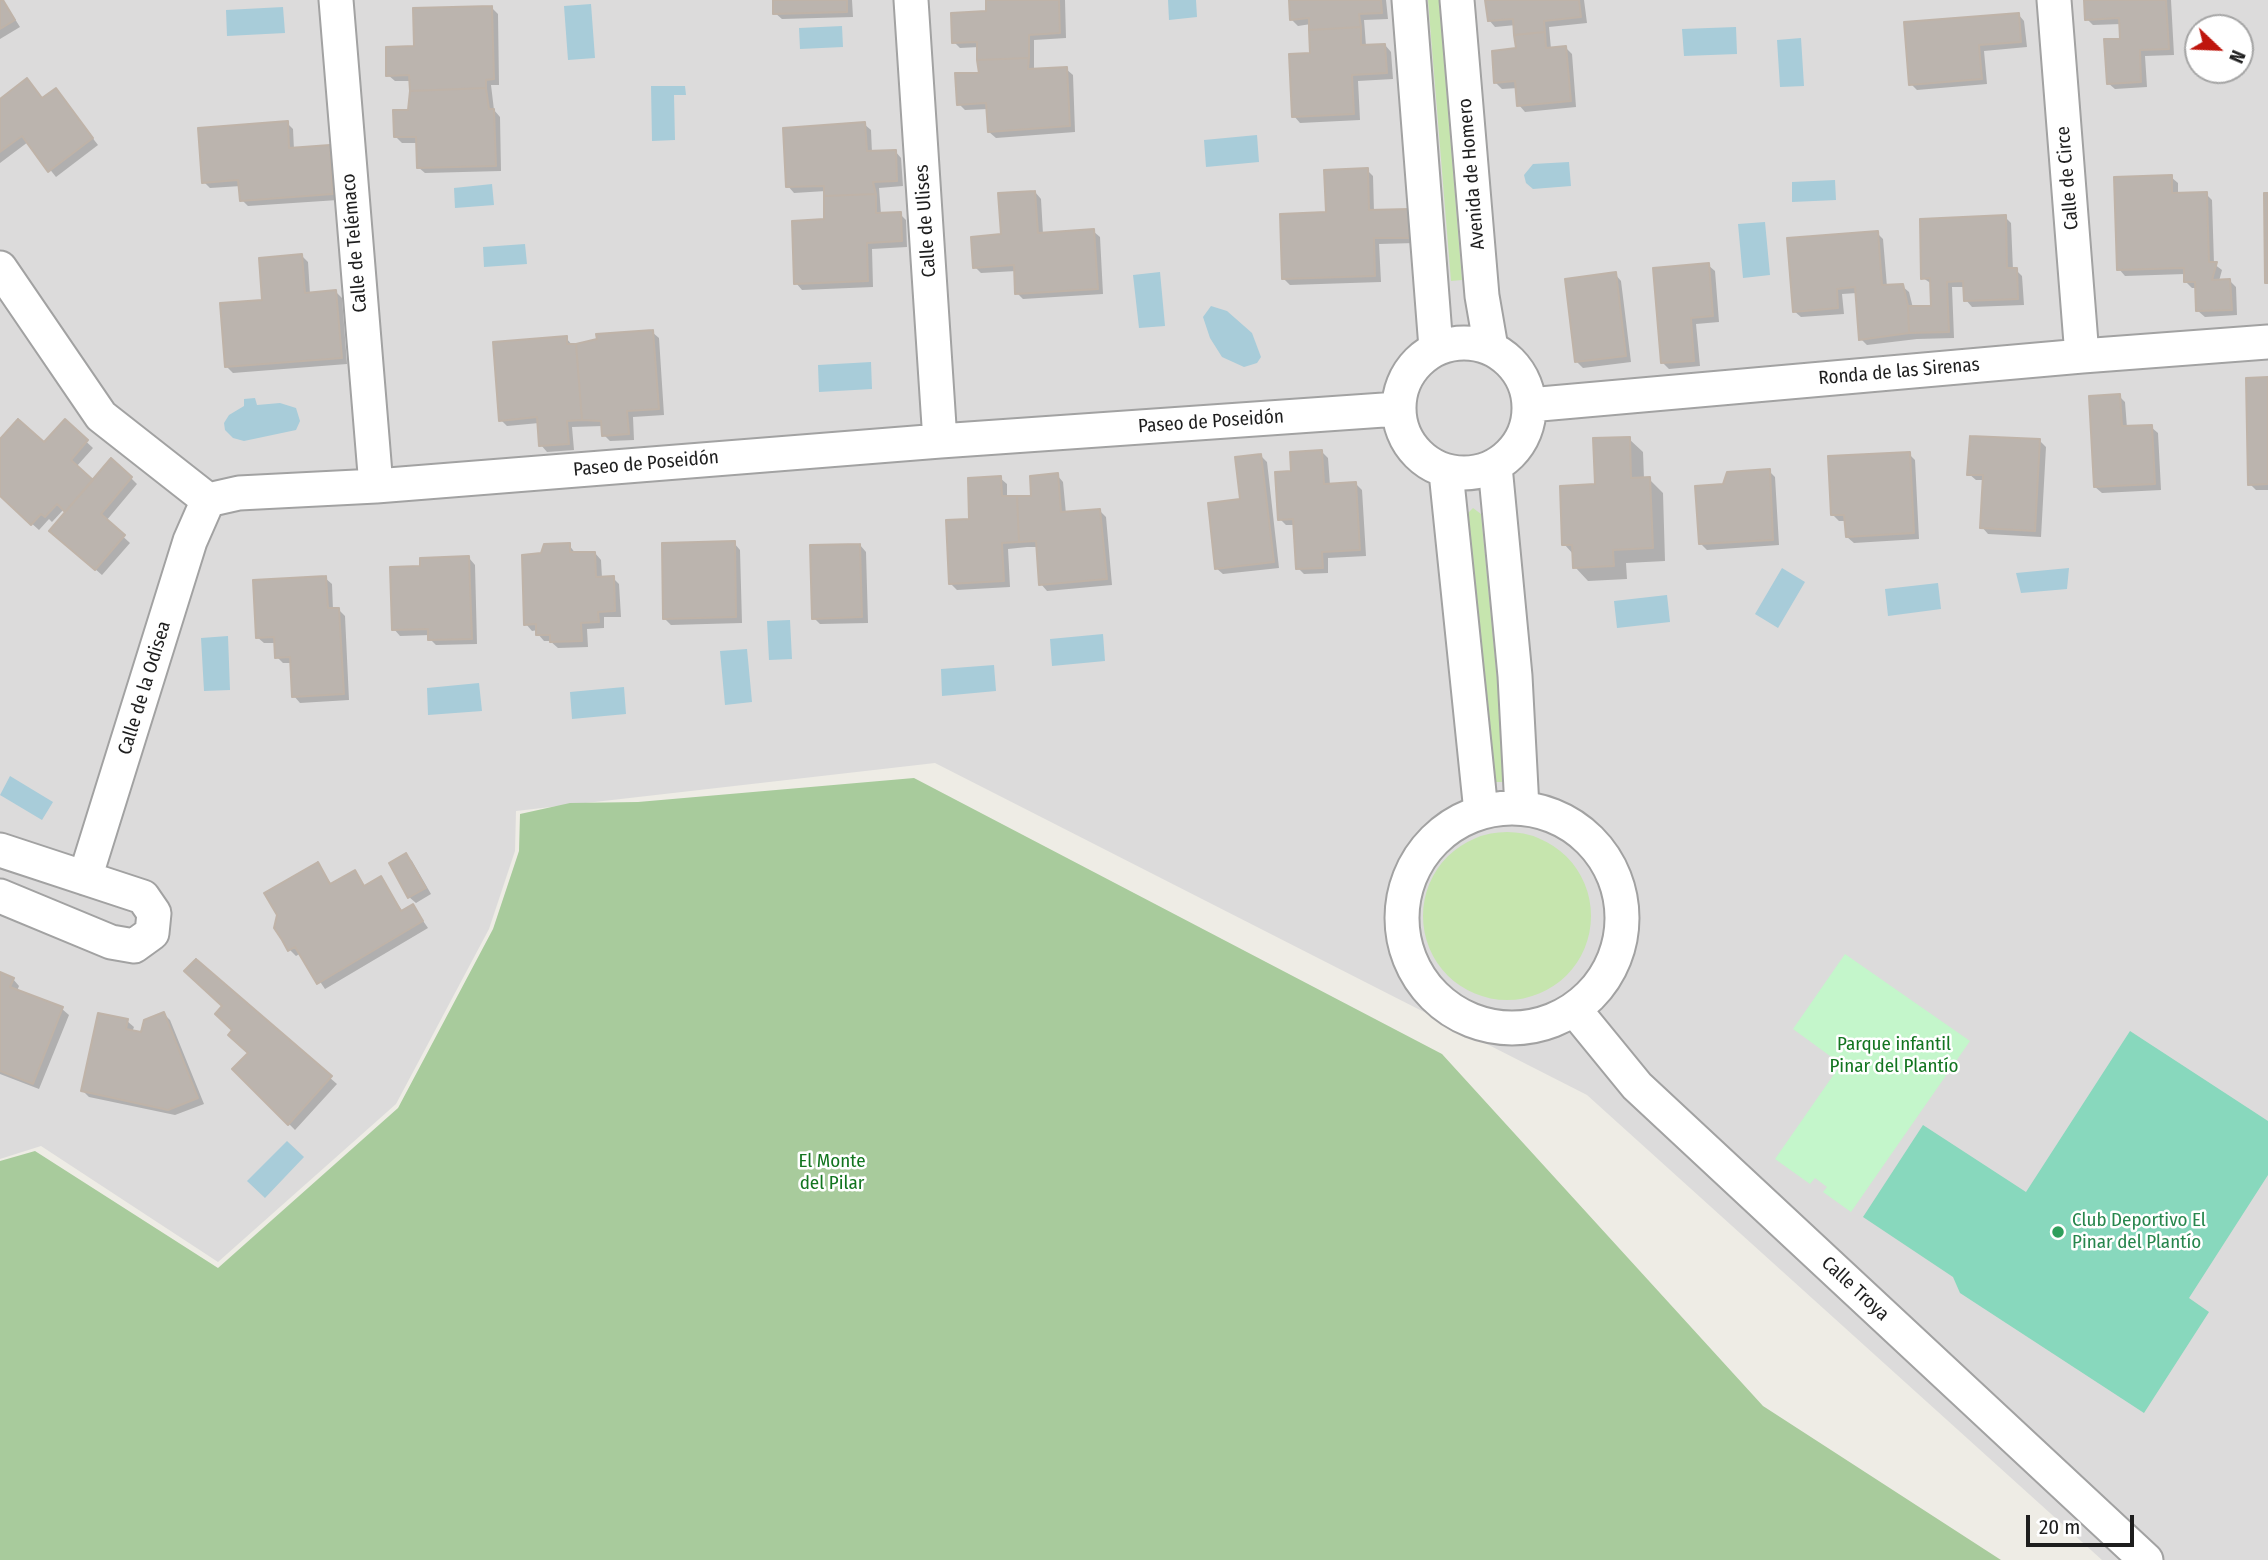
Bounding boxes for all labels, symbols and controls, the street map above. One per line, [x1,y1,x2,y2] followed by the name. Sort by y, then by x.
[2184,14,2254,84] north arrow
[2224,47,2250,66] text: N
[1454,97,1490,251] street label: Avenida de Homero
[2052,125,2084,231] street label: Calle de Circe
[911,164,941,278] street label: Calle de Ulises
[338,173,372,313] street label: Calle de Telémaco
[1817,354,1981,390] street label: Ronda de las Sirenas
[1137,406,1285,438] street label: Paseo de Poseidón
[572,446,720,482] street label: Paseo de Poseidón
[114,618,176,758] street label: Calle de la Odisea
[1829,1034,1959,1078] park label: Parque infantil Pinar del Plantío
[798,1151,866,1195] park label: El Monte del Pilar
[2072,1210,2206,1254] place label: Club Deportivo El Pinar del Plantío
[2050,1224,2066,1240] marker: Club Deportivo El Pinar del Plantío
[1816,1252,1894,1326] street label: Calle Troya
[2030,1500,2138,1544] scale bar
[2039,1514,2080,1540] text: 20 m

